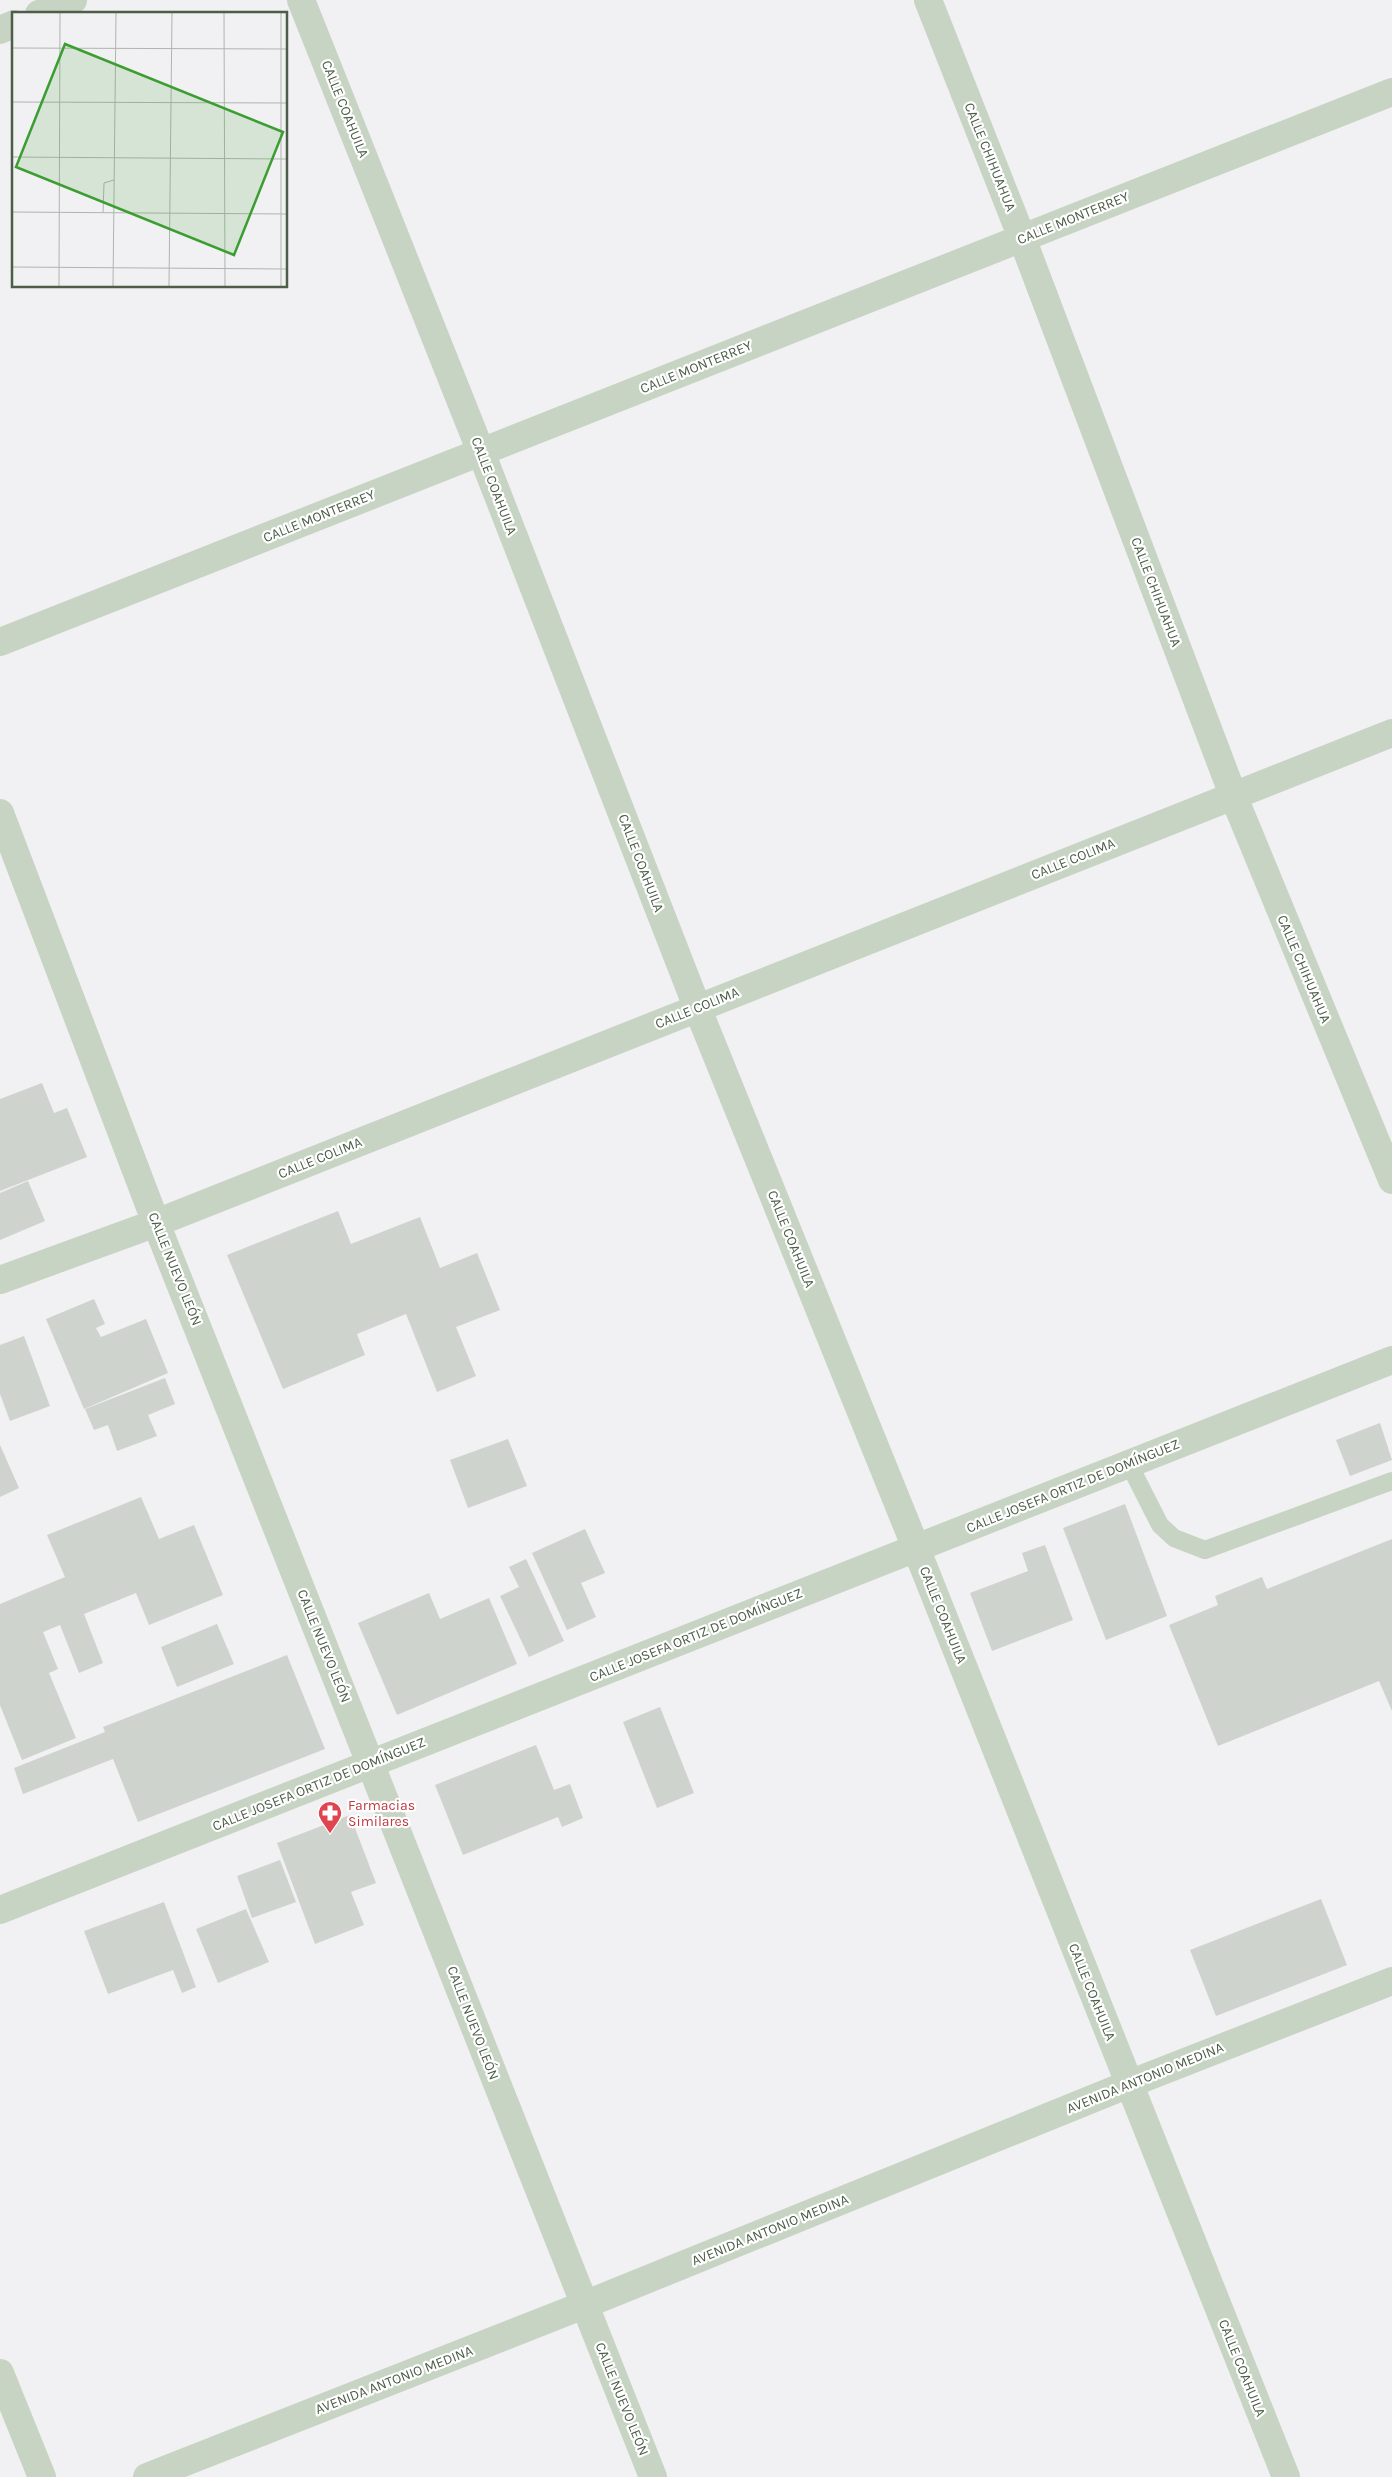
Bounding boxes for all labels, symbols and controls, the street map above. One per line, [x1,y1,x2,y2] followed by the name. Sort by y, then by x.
[12,12,288,288] inset map
[318,58,372,160] street label: CALLE COAHUILA
[960,100,1020,214] street label: CALLE CHIHUAHUA
[1015,188,1132,248] street label: CALLE MONTERREY
[638,337,755,397] street label: CALLE MONTERREY
[468,435,520,537] street label: CALLE COAHUILA
[261,486,378,546] street label: CALLE MONTERREY
[1127,535,1185,649] street label: CALLE CHIHUAHUA
[615,812,667,914] street label: CALLE COAHUILA
[1029,834,1117,884] street label: CALLE COLIMA
[1274,912,1334,1026] street label: CALLE CHIHUAHUA
[653,983,741,1033] street label: CALLE COLIMA
[276,1133,364,1183] street label: CALLE COLIMA
[764,1188,818,1290] street label: CALLE COAHUILA
[145,1210,205,1328] street label: CALLE NUEVO LEÓN
[964,1434,1182,1537] street label: CALLE JOSEFA ORTIZ DE DOMÍNGUEZ
[916,1564,970,1666] street label: CALLE COAHUILA
[587,1583,805,1686] street label: CALLE JOSEFA ORTIZ DE DOMÍNGUEZ
[294,1587,354,1705] street label: CALLE NUEVO LEÓN
[210,1732,428,1835] street label: CALLE JOSEFA ORTIZ DE DOMÍNGUEZ
[348,1797,415,1830] place label: Farmacias Similares
[317,1800,343,1834] pharmacy icon: Farmacias Similares
[1065,1941,1119,2043] street label: CALLE COAHUILA
[443,1964,503,2082] street label: CALLE NUEVO LEÓN
[1064,2039,1226,2117] street label: AVENIDA ANTONIO MEDINA
[689,2191,851,2269] street label: AVENIDA ANTONIO MEDINA
[1215,2317,1269,2419] street label: CALLE COAHUILA
[592,2340,652,2458] street label: CALLE NUEVO LEÓN
[313,2342,475,2418] street label: AVENIDA ANTONIO MEDINA

